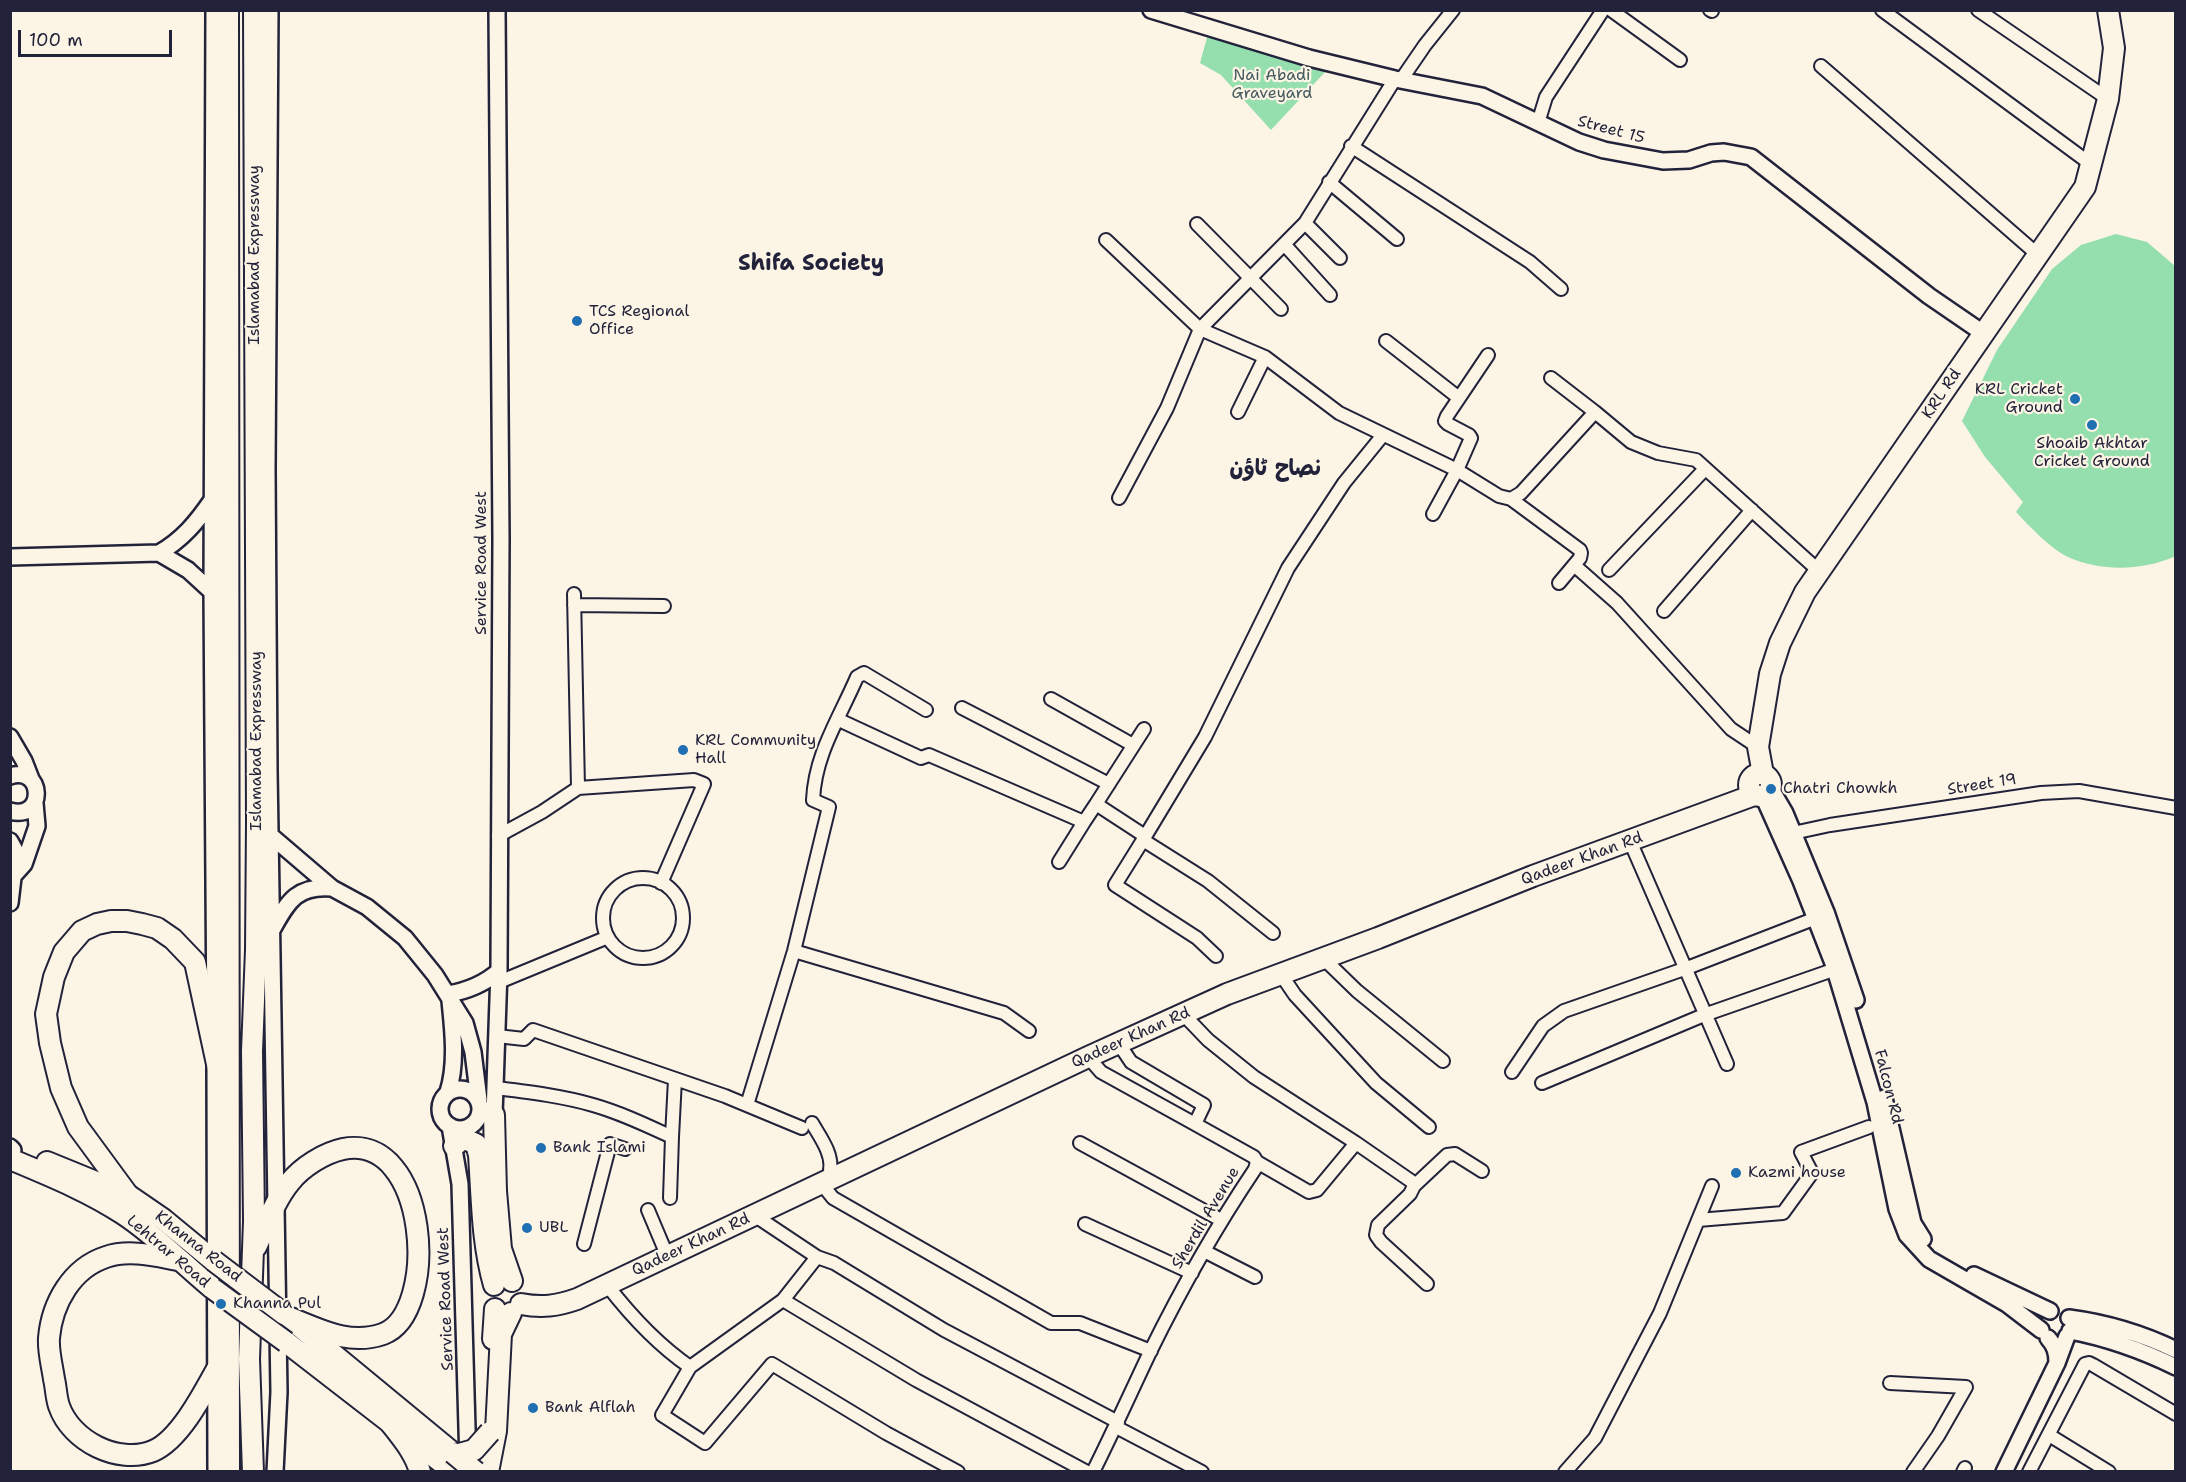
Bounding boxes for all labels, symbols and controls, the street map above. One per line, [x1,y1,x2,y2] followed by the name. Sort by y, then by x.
[21,18,176,56] scale bar
[29,28,83,52] text: 100 m
[1231,66,1313,104] park label: Nai Abadi Graveyard
[1575,112,1647,148] street label: Street 15
[245,165,265,345] street label: Islamabad Expressway
[738,251,884,277] district label: Shifa Society
[589,302,689,340] place label: TCS Regional Office
[570,314,584,328] marker: TCS Regional Office
[1918,365,1966,423] street label: KRL Rd
[1975,380,2063,418] place label: KRL Cricket Ground
[2068,392,2082,406] marker: KRL Cricket Ground
[2085,418,2099,432] marker: Shoaib Akhtar Cricket Ground
[2034,434,2150,472] place label: Shoaib Akhtar Cricket Ground
[1229,456,1323,482] district label: نصاح ٹاؤن
[472,491,492,635] street label: Service Road West
[247,651,267,831] street label: Islamabad Expressway
[695,731,816,769] place label: KRL Community Hall
[676,743,690,757] marker: KRL Community Hall
[1946,770,2018,800] street label: Street 19
[1783,779,1897,799] place label: Chatri Chowkh
[1764,782,1778,796] marker: Chatri Chowkh
[1519,828,1645,890] street label: Qadeer Khan Rd
[1069,1003,1193,1073] street label: Qadeer Khan Rd
[1869,1048,1907,1126] street label: Falcon Rd
[553,1138,646,1158] place label: Bank Islami
[534,1141,548,1155] marker: Bank Islami
[1748,1163,1846,1183] place label: Kazmi house
[1168,1164,1244,1272] street label: Sherdil Avenue
[1729,1166,1743,1180] marker: Kazmi house
[151,1207,245,1287] street label: Khanna Road
[629,1209,753,1281] street label: Qadeer Khan Rd
[122,1211,214,1293] street label: Lehtrar Road
[539,1218,568,1238] place label: UBL
[520,1221,534,1235] marker: UBL
[434,1227,458,1371] street label: Service Road West
[233,1294,321,1314] place label: Khanna Pul
[214,1297,228,1311] marker: Khanna Pul
[545,1398,636,1418] place label: Bank Alflah
[526,1401,540,1415] marker: Bank Alflah

